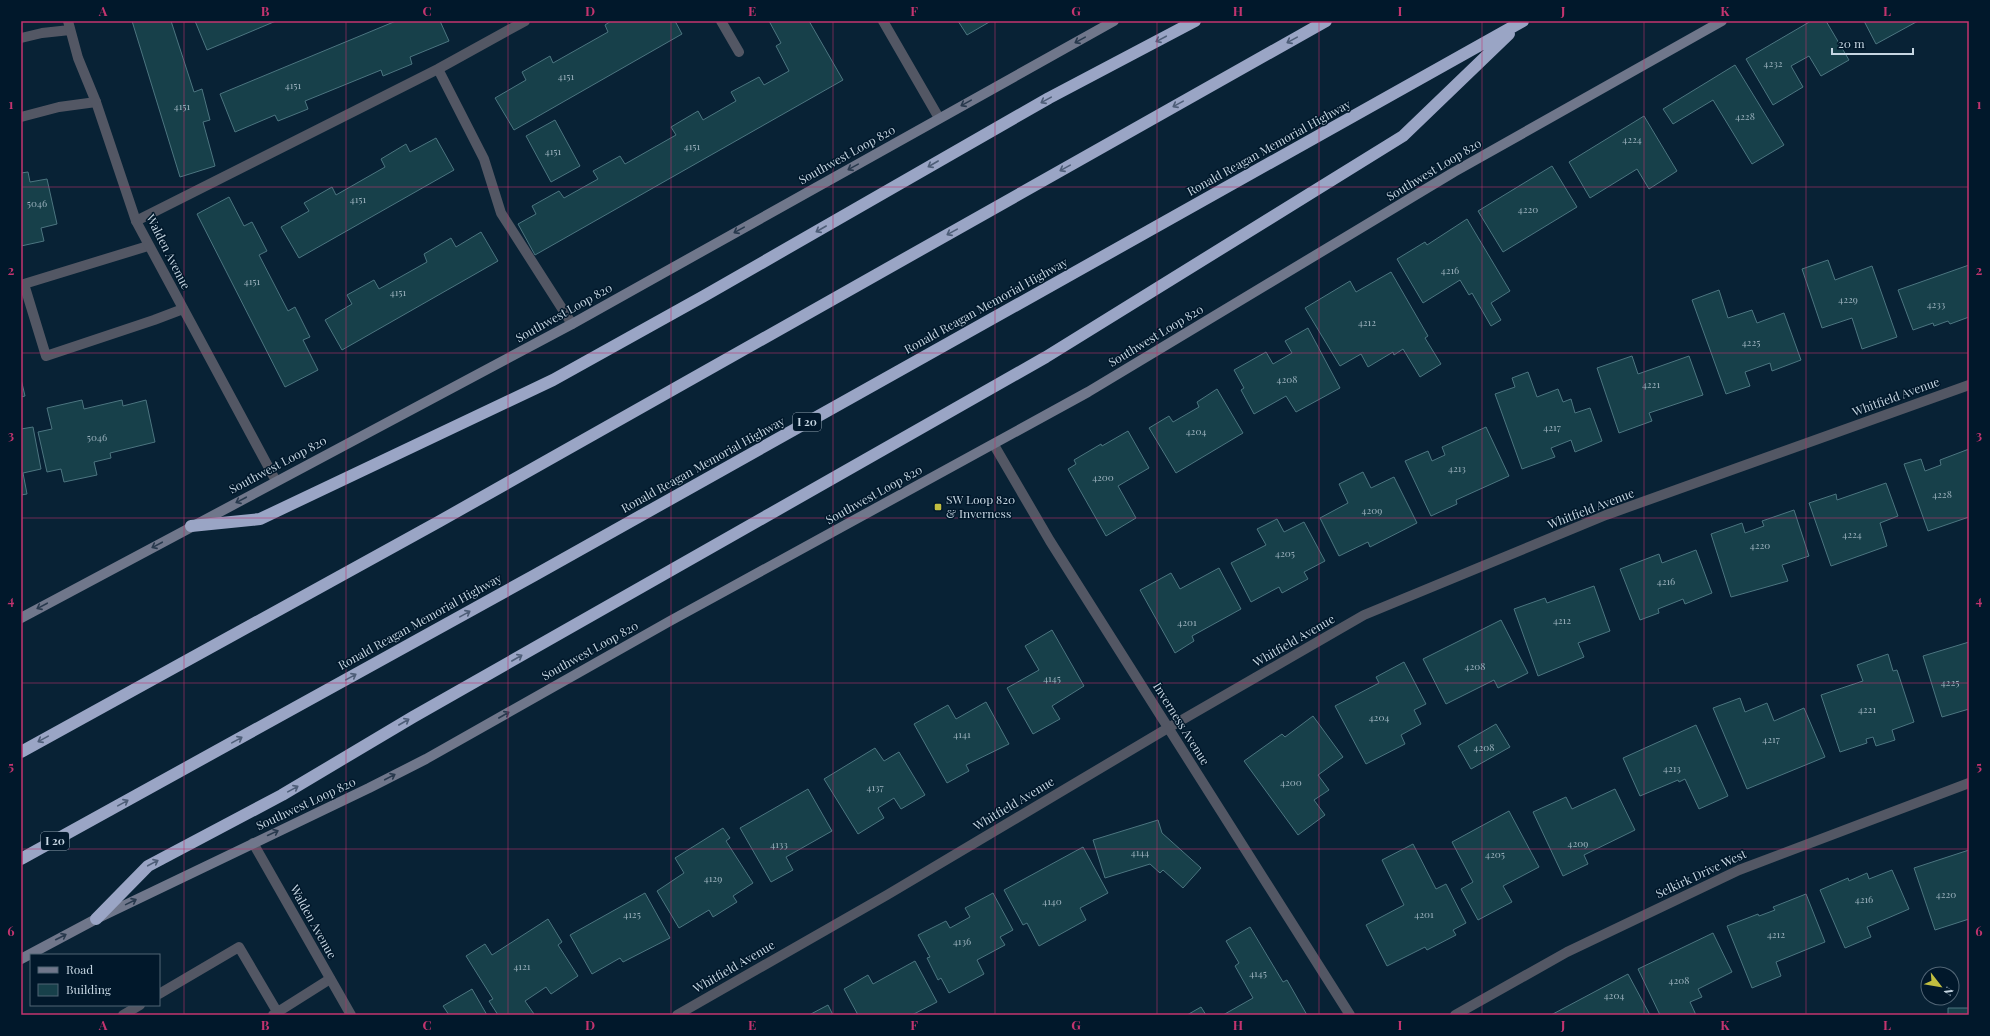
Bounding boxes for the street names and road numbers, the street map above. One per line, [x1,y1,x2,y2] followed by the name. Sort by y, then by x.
[1184,95,1353,199] street label: Ronald Reagan Memorial Highway
[795,121,898,187] street label: Southwest Loop 820
[1383,134,1484,204] street label: Southwest Loop 820
[143,211,195,292] street label: Walden Avenue
[901,253,1070,357] street label: Ronald Reagan Memorial Highway
[512,279,615,345] street label: Southwest Loop 820
[1105,300,1206,370] street label: Southwest Loop 820
[1849,373,1941,420] street label: Whitfield Avenue
[618,412,787,516] street label: Ronald Reagan Memorial Highway
[793,413,821,431] road number: I 20
[226,432,329,497] street label: Southwest Loop 820
[822,461,925,527] street label: Southwest Loop 820
[1544,484,1636,532] street label: Whitfield Avenue
[335,569,504,673] street label: Ronald Reagan Memorial Highway
[1249,610,1337,670] street label: Whitfield Avenue
[538,617,641,683] street label: Southwest Loop 820
[1150,679,1214,768] street label: Inverness Avenue
[253,773,358,833] street label: Southwest Loop 820
[969,773,1057,834] street label: Whitfield Avenue
[41,832,69,850] road number: I 20
[1653,845,1749,901] street label: Selkirk Drive West
[287,881,341,961] street label: Walden Avenue
[689,936,777,996] street label: Whitfield Avenue

